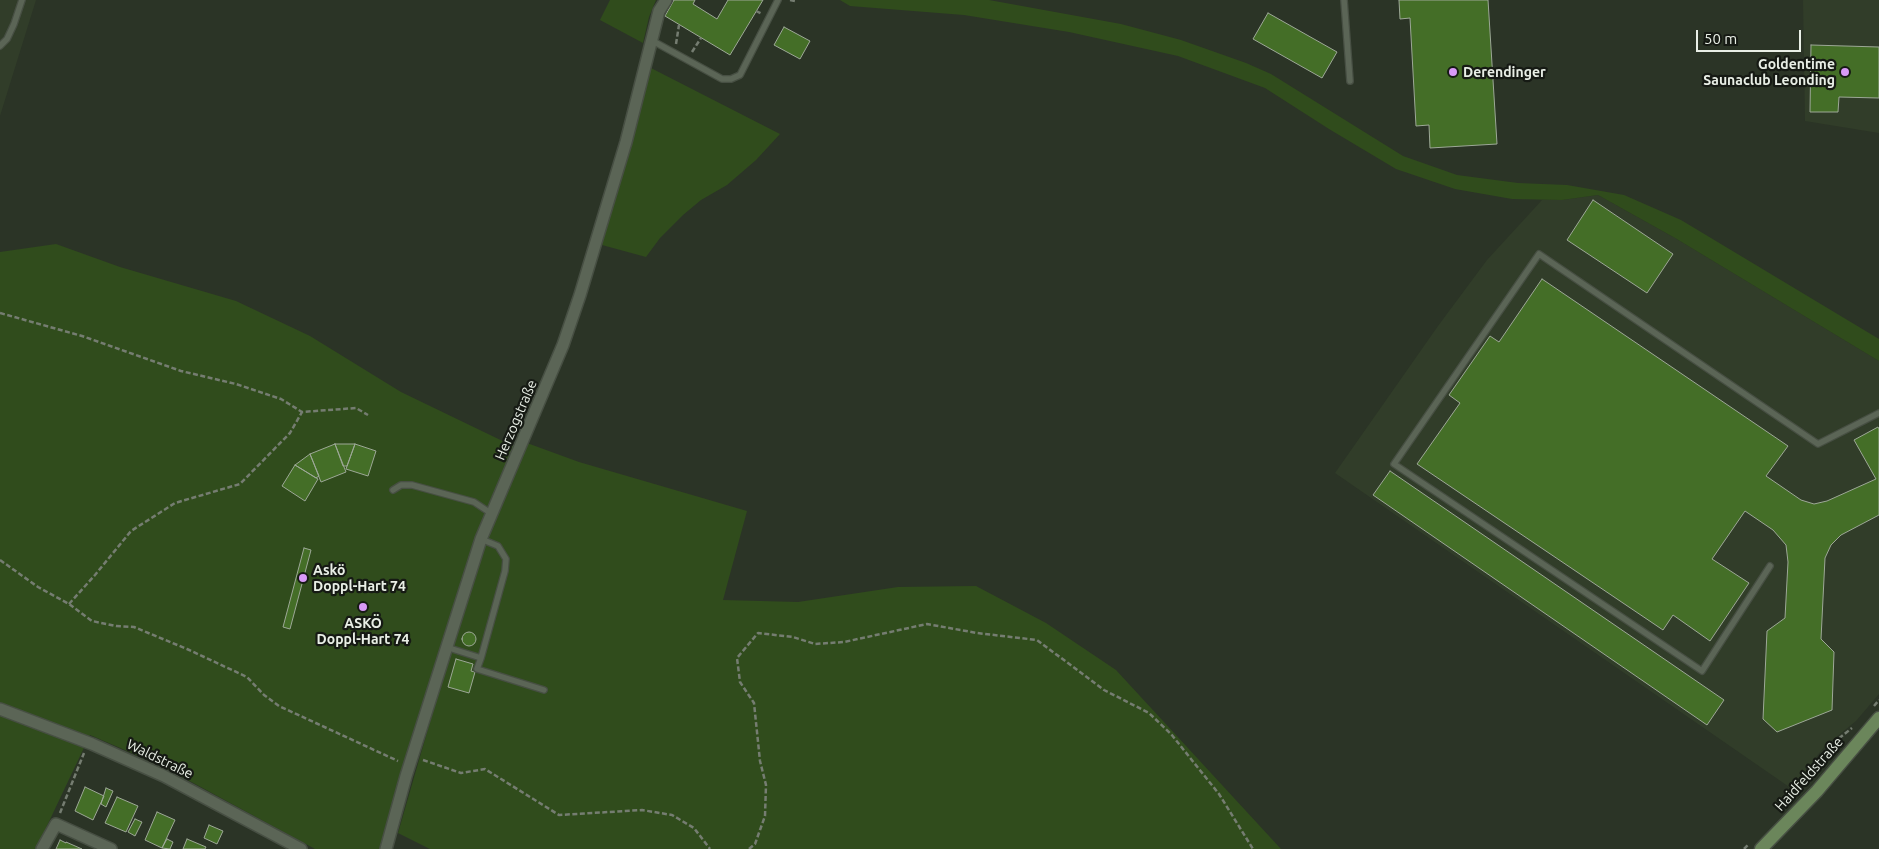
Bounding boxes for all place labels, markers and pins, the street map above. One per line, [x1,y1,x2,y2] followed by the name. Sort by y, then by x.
[1703,56,1835,88] place label: Goldentime Saunaclub Leonding
[1463,64,1546,80] place label: Derendinger
[1447,66,1459,78] marker: Derendinger
[1839,66,1851,78] marker: Goldentime Saunaclub Leonding
[313,562,406,594] place label: Askö Doppl-Hart 74
[297,572,309,584] marker: Askö Doppl-Hart 74
[357,601,369,613] marker: ASKÖ Doppl-Hart 74
[317,615,409,648] place label: ASKÖ Doppl-Hart 74

